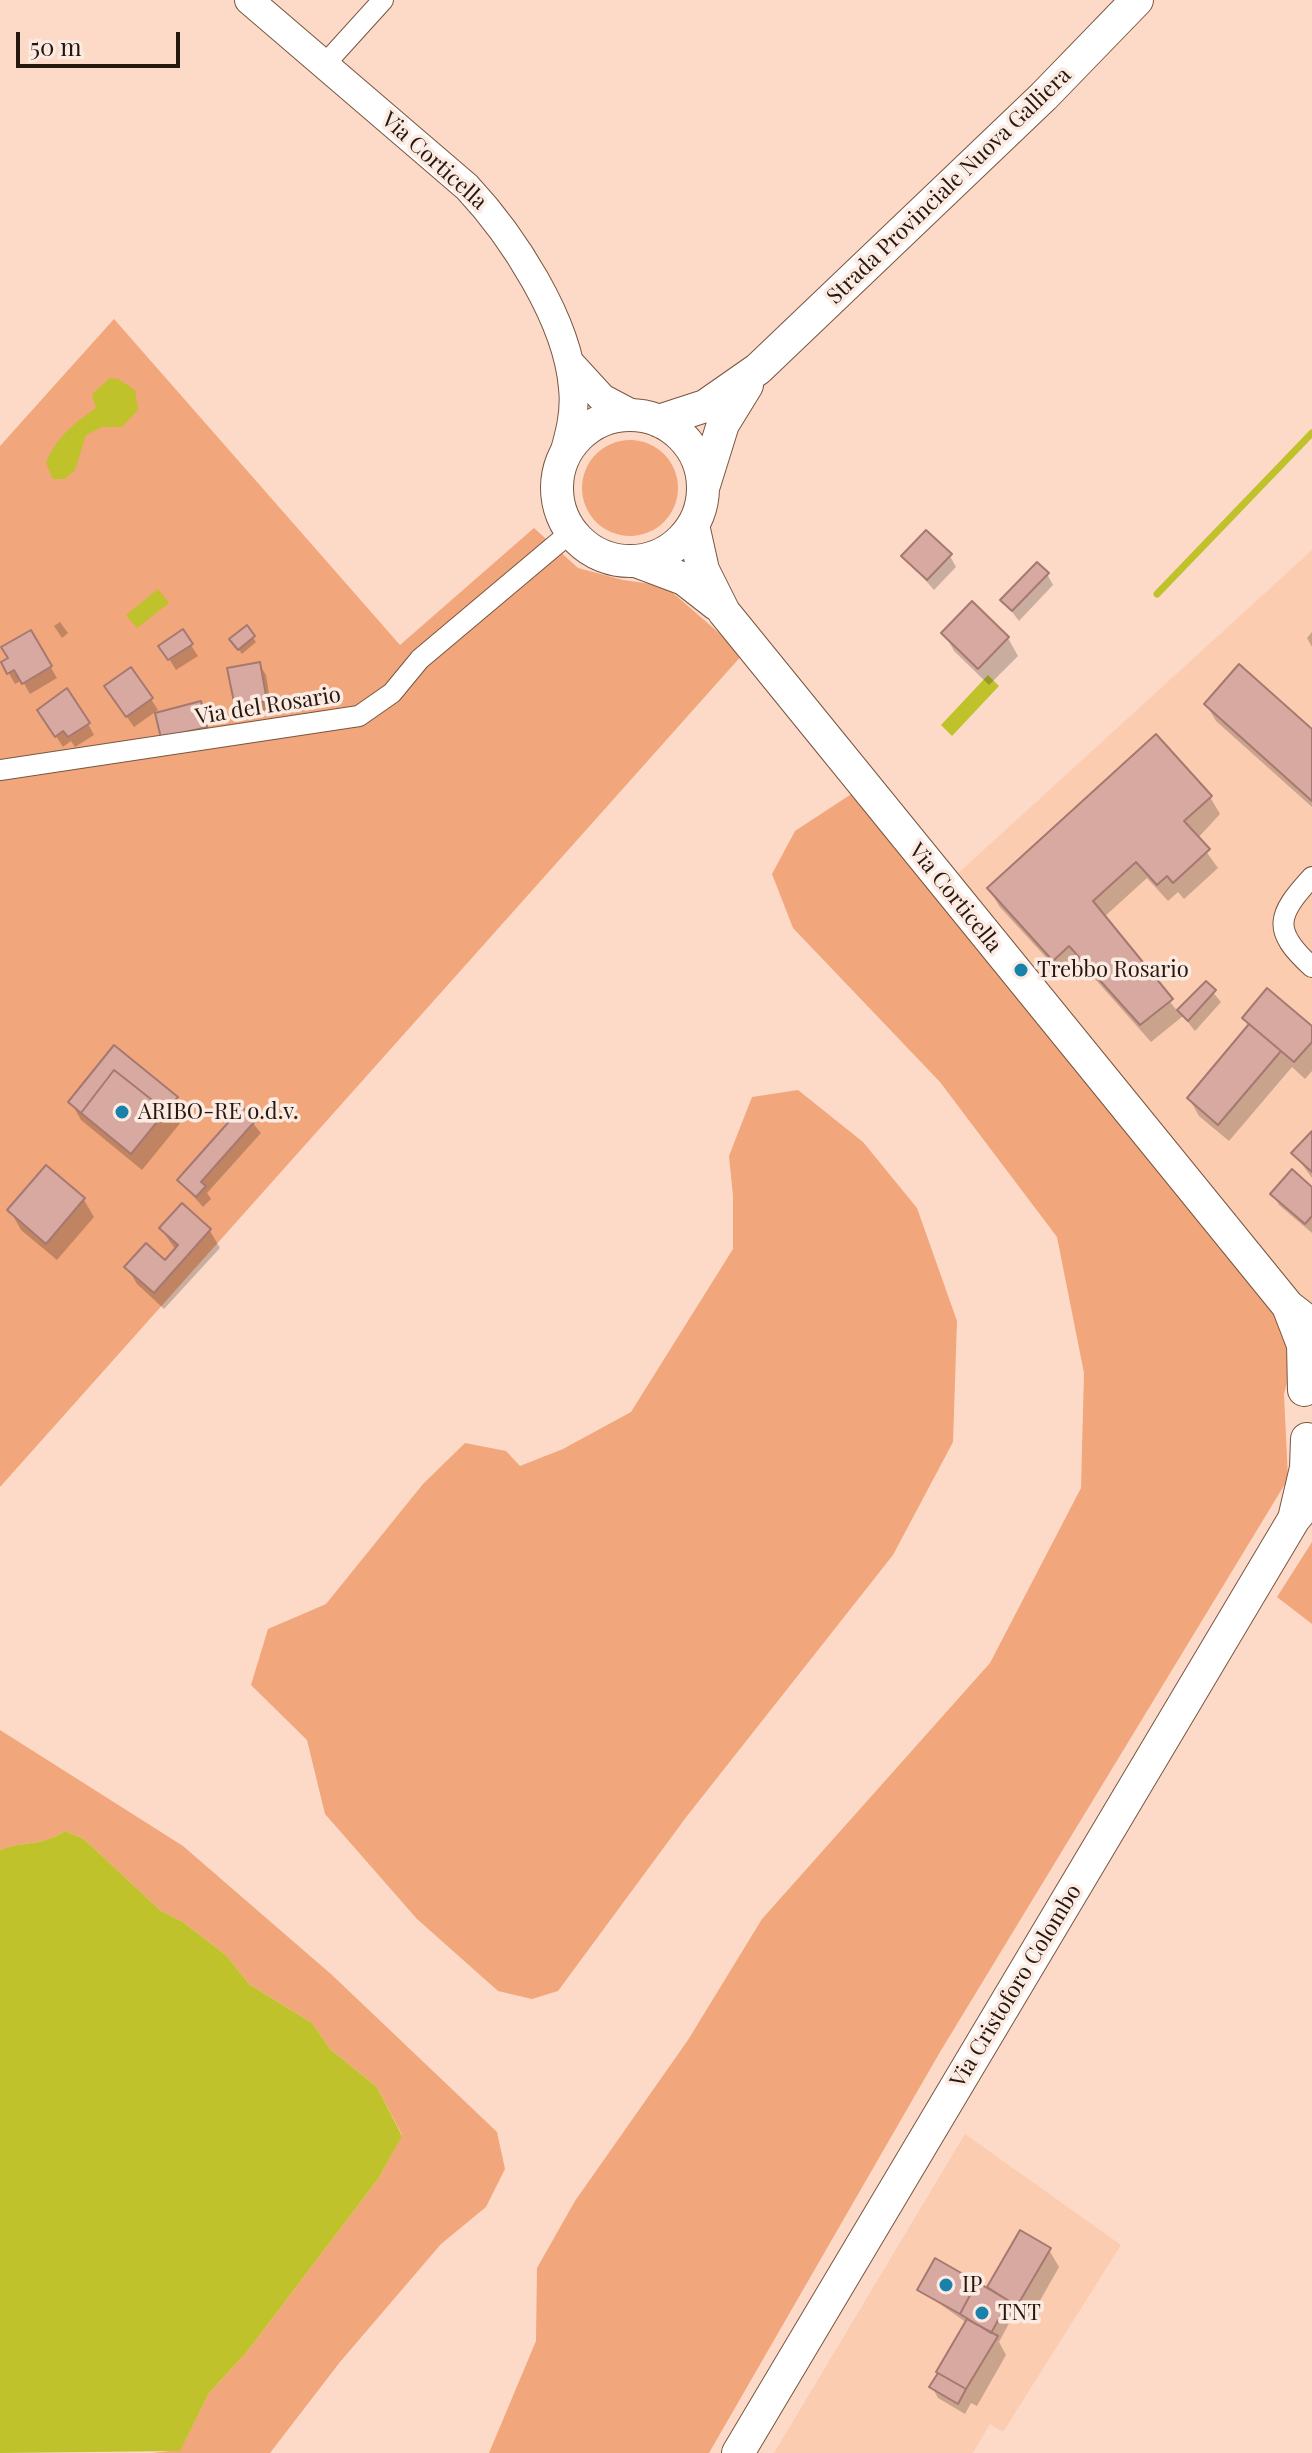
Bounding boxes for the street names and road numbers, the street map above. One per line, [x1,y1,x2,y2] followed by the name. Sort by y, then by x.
[821,62,1077,310] street label: Strada Provinciale Nuova Galliera
[376,107,492,215] street label: Via Corticella
[193,681,343,731] street label: Via del Rosario
[903,838,1007,958] street label: Via Corticella
[945,1880,1087,2092] street label: Via Cristoforo Colombo

